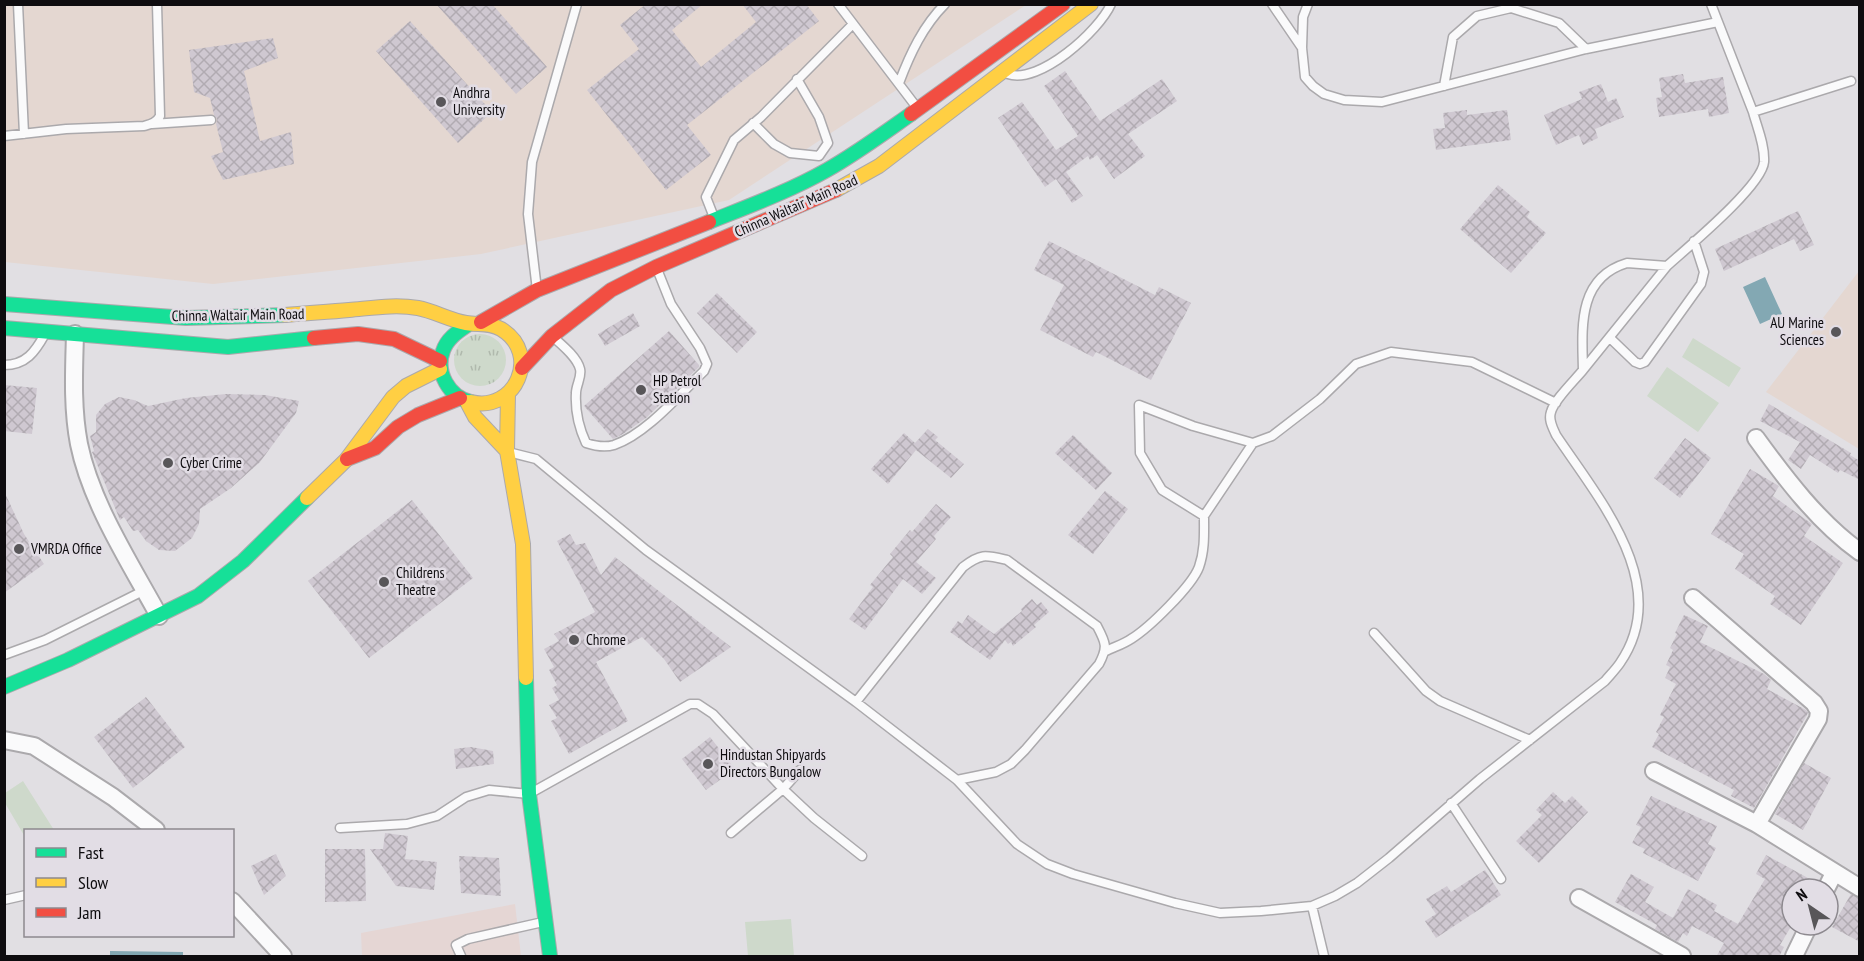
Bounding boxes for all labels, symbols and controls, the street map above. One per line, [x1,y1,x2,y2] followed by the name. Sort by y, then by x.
[453,83,505,119] place label: Andhra University
[434,95,448,109] marker: Andhra University
[731,170,860,241] street label: Chinna Waltair Main Road
[171,304,305,325] street label: Chinna Waltair Main Road
[1770,313,1824,349] place label: AU Marine Sciences
[1829,325,1843,339] marker: AU Marine Sciences
[653,371,702,407] place label: HP Petrol Station
[634,383,648,397] marker: HP Petrol Station
[180,453,242,472] place label: Cyber Crime
[161,456,175,470] marker: Cyber Crime
[30,539,102,558] place label: VMRDA Office
[12,542,26,556] marker: VMRDA Office
[396,563,445,599] place label: Childrens Theatre
[377,575,391,589] marker: Childrens Theatre
[586,630,626,649] place label: Chrome
[567,633,581,647] marker: Chrome
[720,745,826,781] place label: Hindustan Shipyards Directors Bungalow
[701,757,715,771] marker: Hindustan Shipyards Directors Bungalow
[24,829,234,937] legend
[78,841,104,864] text: Fast
[78,871,109,894] text: Slow
[1780,877,1840,937] north arrow
[1792,884,1811,905] text: N
[77,901,101,924] text: Jam

